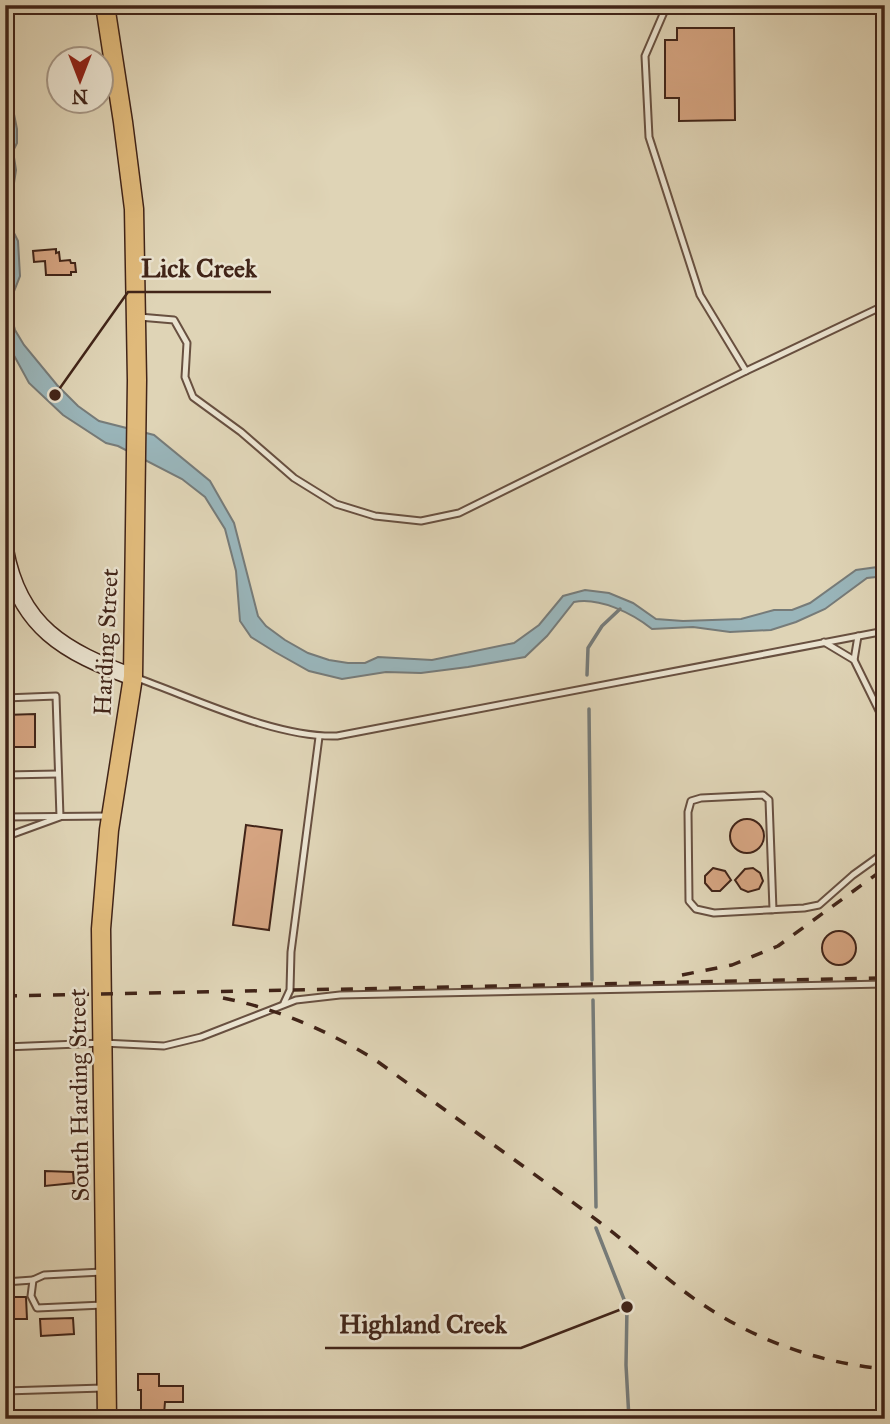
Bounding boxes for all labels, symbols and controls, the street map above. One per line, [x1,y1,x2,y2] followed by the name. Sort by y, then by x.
[46,46,116,116] north arrow
[72,85,88,108] text: N
[128,245,271,292] callout: Lick Creek
[141,252,258,284] text: Lick Creek
[87,567,125,716] street label: Harding Street
[62,988,96,1202] street label: South Harding Street
[325,1301,521,1348] callout: Highland Creek
[339,1308,508,1341] text: Highland Creek

